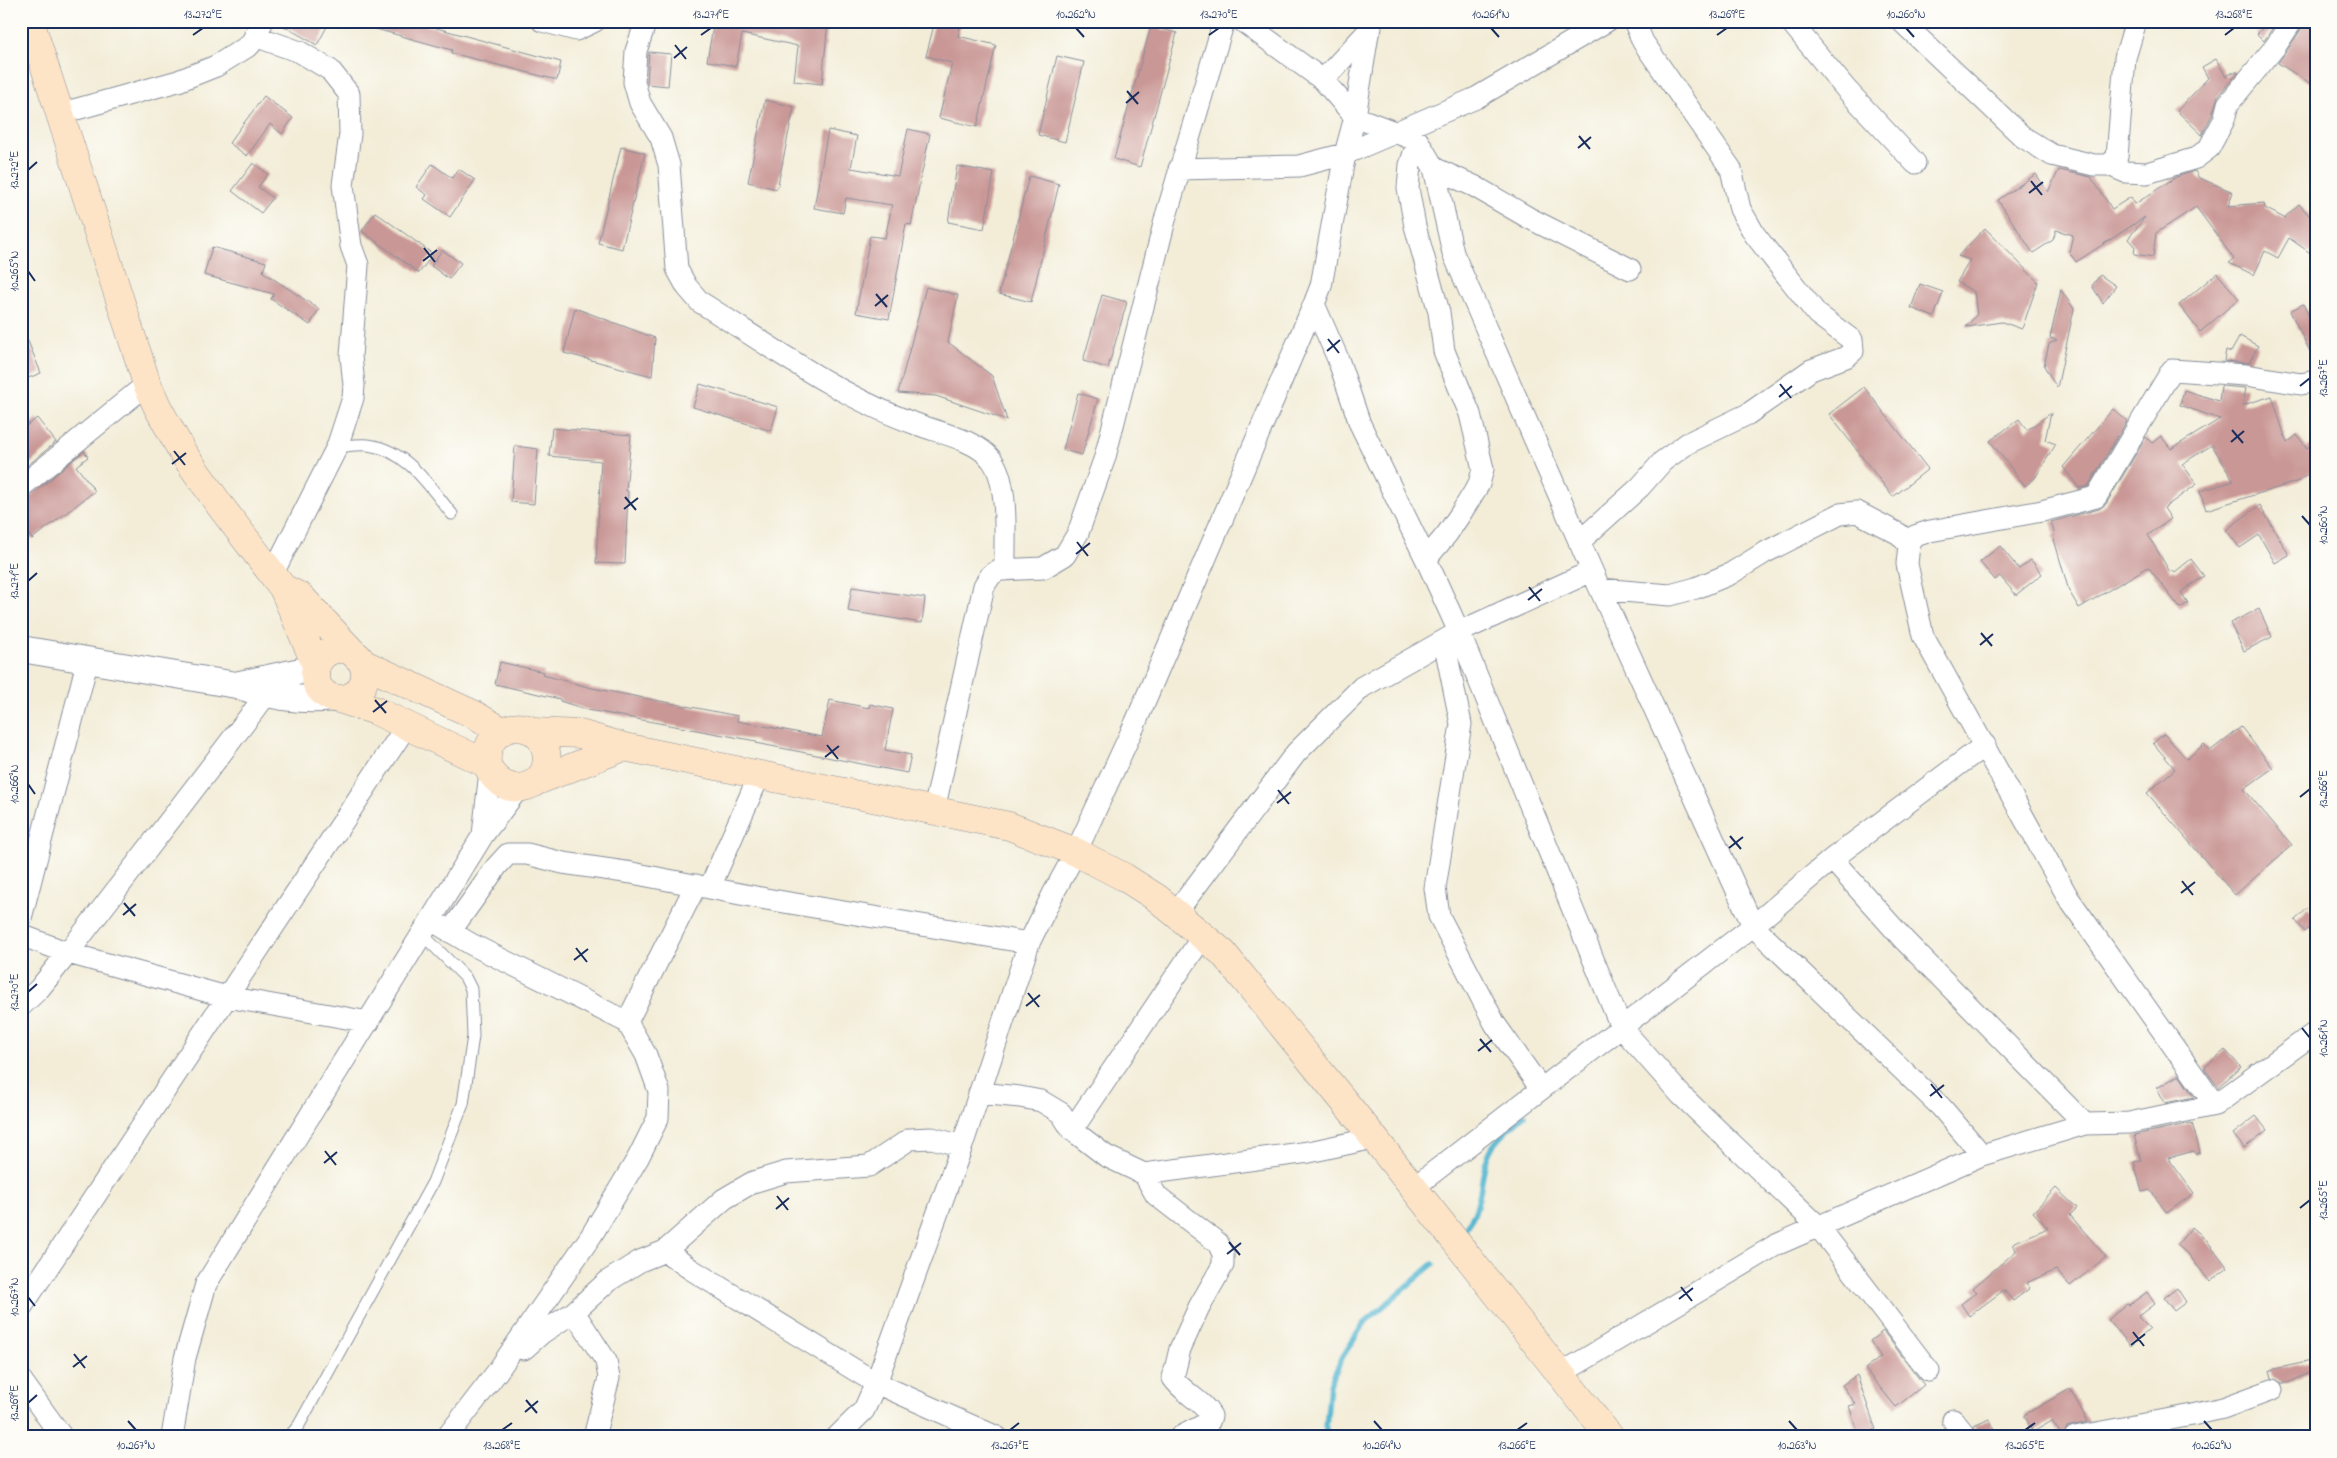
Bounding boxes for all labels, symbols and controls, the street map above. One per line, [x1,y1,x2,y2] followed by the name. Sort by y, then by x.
[184,6,222,24] text: 13.272°E
[693,6,729,24] text: 13.271°E
[1056,6,1096,24] text: 10.262°N
[1200,6,1238,24] text: 13.270°E
[1472,6,1510,24] text: 10.261°N
[1709,6,1745,24] text: 13.269°E
[1886,6,1926,24] text: 10.260°N
[2215,6,2253,24] text: 13.268°E
[6,151,24,189] text: 13.272°E
[6,251,24,291] text: 10.265°N
[2315,359,2333,397] text: 13.267°E
[2315,505,2333,545] text: 10.260°N
[6,563,24,599] text: 13.271°E
[6,764,24,804] text: 10.266°N
[2315,770,2333,808] text: 13.266°E
[6,973,24,1011] text: 13.270°E
[2315,1019,2333,1057] text: 10.261°N
[2315,1180,2333,1220] text: 13.265°E
[6,1278,24,1316] text: 10.267°N
[6,1385,24,1421] text: 13.269°E
[117,1437,155,1455] text: 10.267°N
[483,1437,521,1455] text: 13.268°E
[991,1437,1029,1455] text: 13.267°E
[1363,1437,1401,1455] text: 10.264°N
[1498,1437,1536,1455] text: 13.266°E
[1778,1437,1816,1455] text: 10.263°N
[2005,1437,2045,1455] text: 13.265°E
[2192,1437,2232,1455] text: 10.262°N

